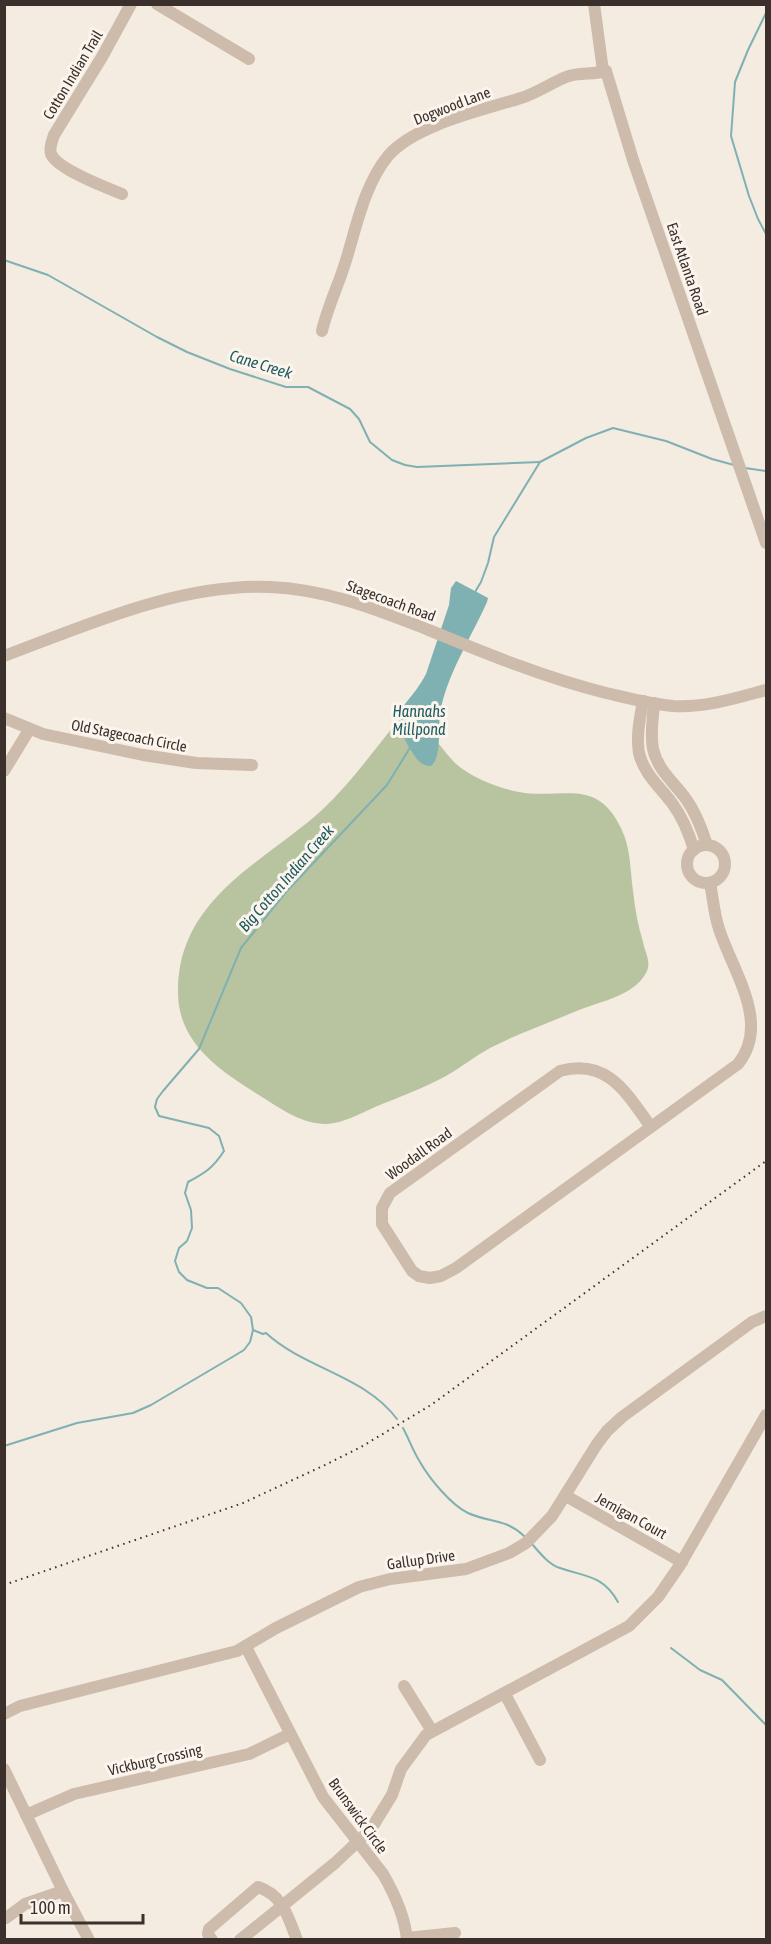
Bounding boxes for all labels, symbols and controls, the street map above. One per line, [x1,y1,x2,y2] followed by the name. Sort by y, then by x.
[39,27,106,122] street label: Cotton Indian Trail
[411,83,493,128] street label: Dogwood Lane
[664,220,711,317] street label: East Atlanta Road
[228,346,295,382] water label: Cane Creek
[344,577,438,625] street label: Stagecoach Road
[392,702,446,739] water label: Hannahs Millpond
[70,716,189,755] street label: Old Stagecoach Circle
[235,820,339,936] water label: Big Cotton Indian Creek
[382,1124,455,1183] street label: Woodall Road
[593,1489,670,1542] street label: Jernigan Court
[386,1546,456,1573] street label: Gallup Drive
[106,1740,204,1779] street label: Vickburg Crossing
[325,1775,391,1857] street label: Brunswick Circle
[21,1887,142,1925] scale bar
[30,1897,71,1918] text: 100 m

